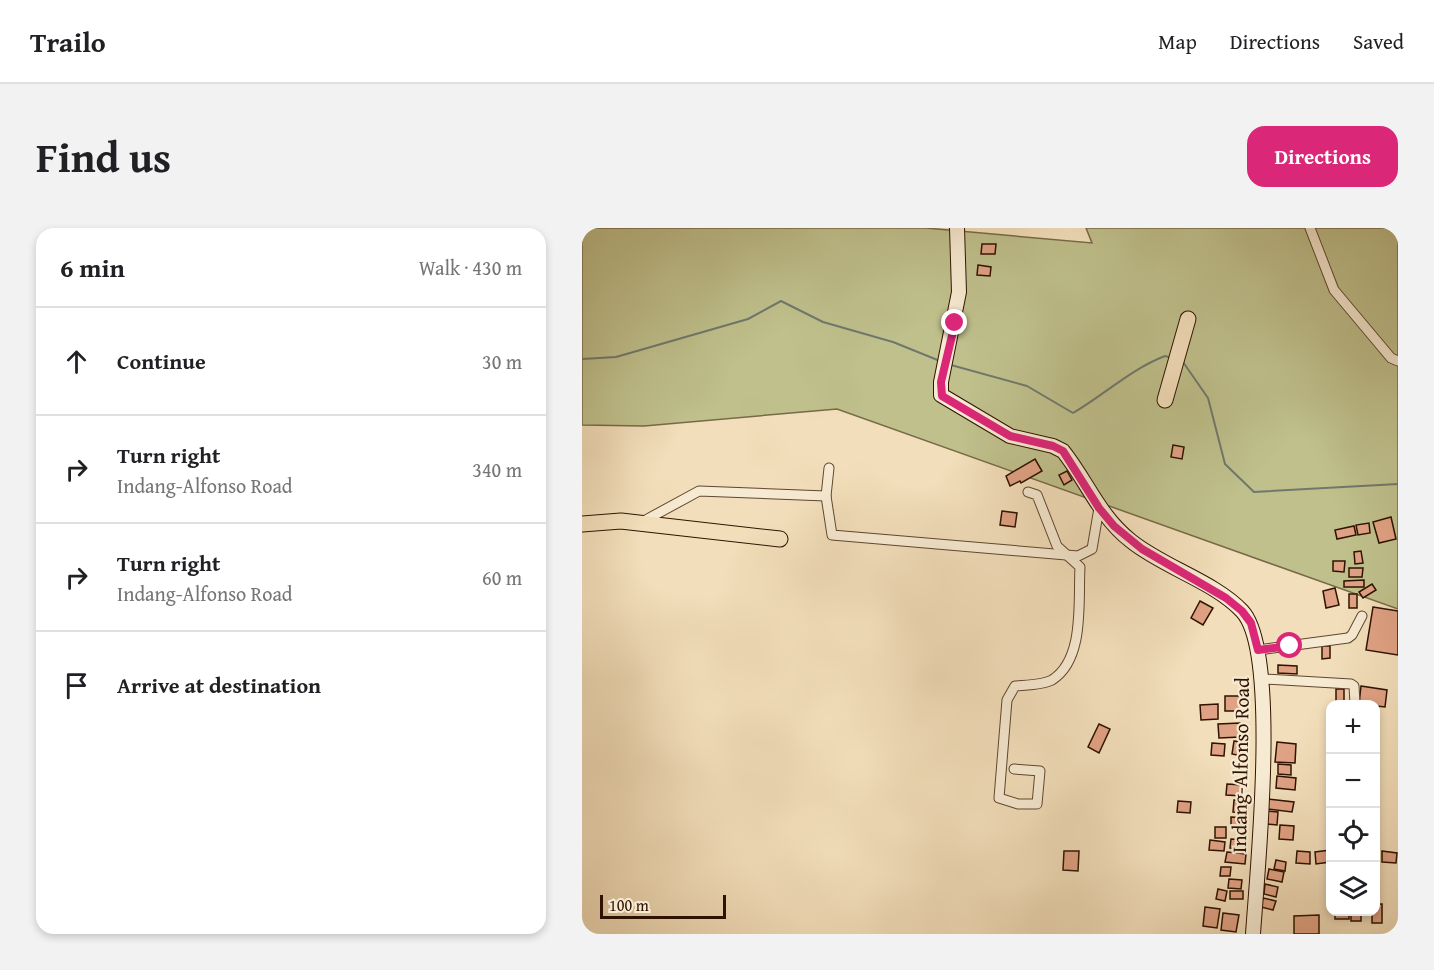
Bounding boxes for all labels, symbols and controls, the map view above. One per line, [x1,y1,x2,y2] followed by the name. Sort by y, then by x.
[30,21,106,62] text: Trailo
[1158,26,1197,57] text: Map
[1230,26,1320,57] text: Directions
[1353,26,1404,57] text: Saved
[36,126,171,187] text: Find us
[1247,126,1398,187] button: Directions
[60,248,125,287] text: 6 min
[419,253,522,282] text: Walk · 430 m
[941,309,967,335] route end
[60,345,93,378] icon: ahead
[117,345,206,377] text: Continue
[482,347,522,376] text: 30 m
[117,439,220,471] text: Turn right
[60,453,93,486] icon: right
[472,455,522,484] text: 340 m
[117,471,293,500] text: Indang-Alfonso Road
[117,547,220,579] text: Turn right
[60,561,93,594] icon: right
[482,563,522,592] text: 60 m
[117,579,293,608] text: Indang-Alfonso Road
[1276,632,1302,658] route start
[60,669,93,702] icon: arrive
[117,669,321,701] text: Arrive at destination
[1224,677,1256,853] street label: Indang-Alfonso Road
[1326,700,1380,916] map controls
[1326,700,1380,754] button: +
[1326,754,1380,808] button: −
[1326,808,1380,862] button: locate
[1326,862,1380,916] button: layers
[600,892,726,920] scale bar
[609,893,649,917] text: 100 m

